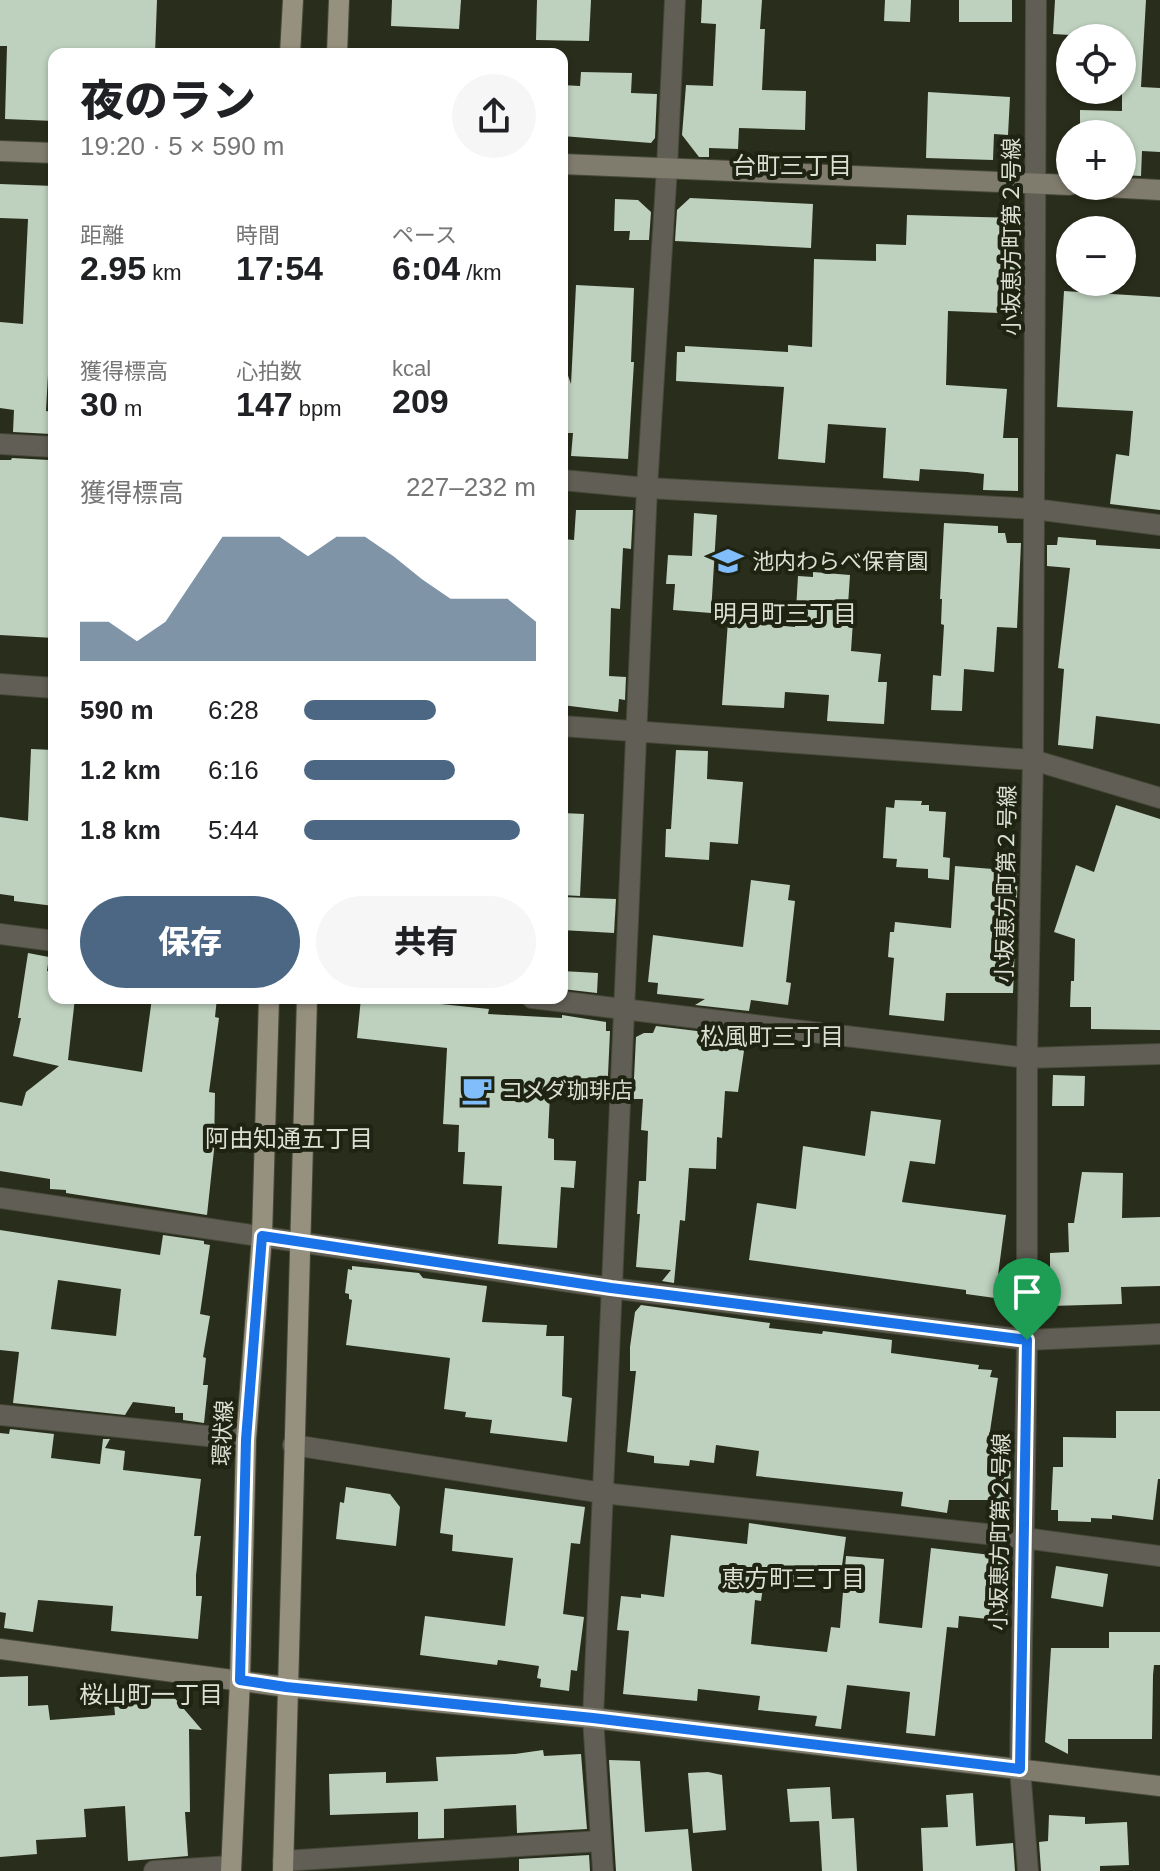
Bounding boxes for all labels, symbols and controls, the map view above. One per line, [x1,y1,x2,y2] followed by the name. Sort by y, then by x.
[1056,24,1136,296] map controls
[1056,24,1136,104] button: locate
[452,74,536,158] button: share
[80,76,256,125] text: 夜のラン
[1056,120,1136,200] button: +
[80,131,285,161] text: 19:20 · 5 × 590 m
[999,138,1024,336] street label: 小坂恵方町第２号線
[732,152,852,179] district label: 台町三丁目
[1056,216,1136,296] button: −
[80,223,124,248] text: 距離
[236,223,280,248] text: 時間
[392,223,457,248] text: ペース
[80,249,146,287] text: 2.95
[236,249,323,287] text: 17:54
[392,249,460,287] text: 6:04
[146,260,182,285] text: km
[460,260,502,285] text: /km
[392,356,431,381] text: kcal
[80,359,168,384] text: 獲得標高
[236,359,302,384] text: 心拍数
[392,382,449,420] text: 209
[80,385,118,423] text: 30
[236,385,293,423] text: 147
[118,396,142,421] text: m
[293,396,342,421] text: bpm
[406,472,536,502] text: 227–232 m
[80,478,184,508] text: 獲得標高
[711,544,745,578] school or university icon: 池内わらべ保育園
[752,549,928,574] place label: 池内わらべ保育園
[713,600,857,627] district label: 明月町三丁目
[80,695,154,725] text: 590 m
[208,695,259,725] text: 6:28
[80,755,161,785] text: 1.2 km
[208,755,259,785] text: 6:16
[992,785,1020,983] street label: 小坂恵方町第２号線
[80,815,161,845] text: 1.8 km
[208,815,259,845] text: 5:44
[80,896,300,988] button: 保存
[316,896,536,988] button: 共有
[700,1023,844,1050] district label: 松風町三丁目
[460,1073,494,1107] cafe icon: コメダ珈琲店
[501,1078,633,1103] place label: コメダ珈琲店
[205,1125,373,1152] district label: 阿由知通五丁目
[993,1258,1061,1340] pin
[1005,1270,1049,1314] icon: arrive
[209,1399,237,1467] street label: 環状線
[986,1433,1014,1631] street label: 小坂恵方町第２号線
[721,1565,865,1592] district label: 恵方町三丁目
[79,1681,223,1708] district label: 桜山町一丁目

